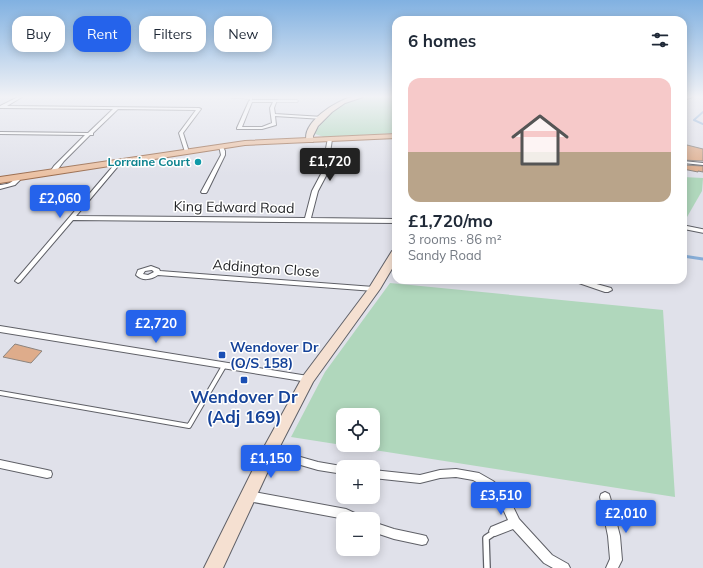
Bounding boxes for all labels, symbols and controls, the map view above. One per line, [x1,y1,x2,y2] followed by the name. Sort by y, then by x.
[12,16,65,52] chip: Buy
[73,16,131,52] chip: Rent
[139,16,206,52] chip: Filters
[214,16,272,52] chip: New
[649,29,671,51] icon: filters
[408,30,476,51] text: 6 homes
[504,104,576,176] icon: home
[297,148,363,182] pin: £1,720
[309,153,351,169] text: £1,720
[108,154,190,169] place label: Lorraine Court
[193,157,203,167] marker: Lorraine Court
[27,185,93,219] pin: £2,060
[39,190,81,206] text: £2,060
[173,197,295,217] street label: King Edward Road
[408,210,493,231] text: £1,720/mo
[408,231,502,247] text: 3 rooms · 86 m²
[408,247,481,263] text: Sandy Road
[212,255,320,281] street label: Addington Close
[123,310,189,344] pin: £2,720
[135,315,177,331] text: £2,720
[230,338,319,372] place label: Wendover Dr (O/S 158)
[217,350,227,360] marker: Wendover Dr (O/S 158)
[239,375,249,385] marker: Wendover Dr (Adj 169)
[190,386,298,427] place label: Wendover Dr (Adj 169)
[336,408,380,556] map controls
[336,408,380,452] button: locate
[238,445,304,479] pin: £1,150
[250,450,292,466] text: £1,150
[336,460,380,504] button: +
[468,482,534,516] pin: £3,510
[480,487,522,503] text: £3,510
[593,500,659,534] pin: £2,010
[605,505,647,521] text: £2,010
[336,512,380,556] button: −

